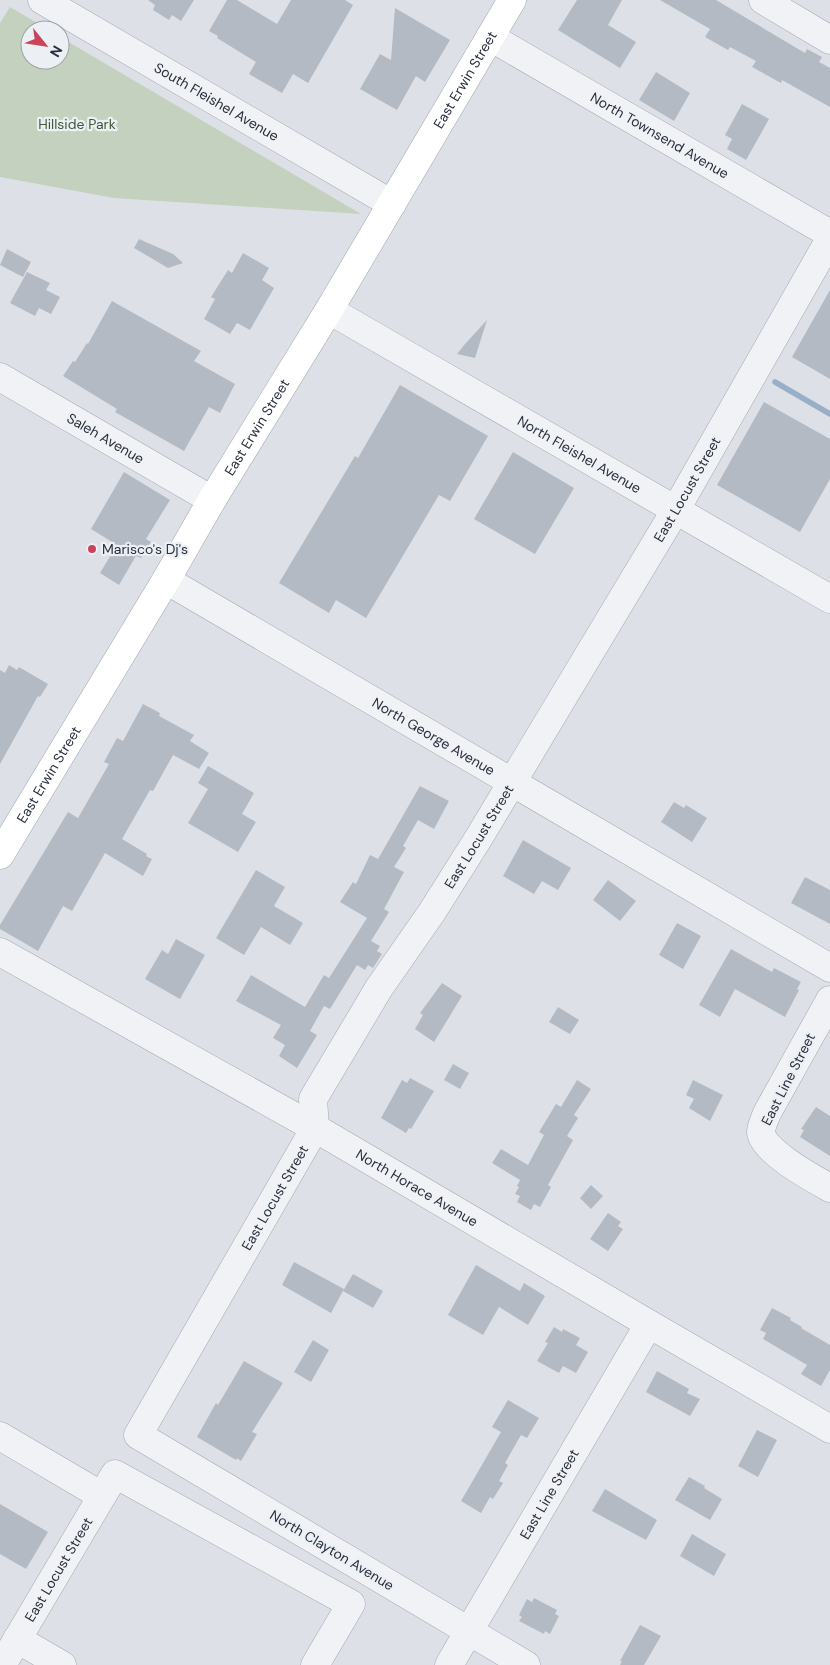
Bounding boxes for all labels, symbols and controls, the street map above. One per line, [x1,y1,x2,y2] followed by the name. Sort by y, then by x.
[20,20,70,70] north arrow
[429,28,501,132] street label: East Erwin Street
[46,43,67,60] text: N
[151,58,282,145] street label: South Fleishel Avenue
[587,88,732,182] street label: North Townsend Avenue
[38,115,116,133] park label: Hillside Park
[220,376,293,479] street label: East Erwin Street
[64,409,147,468] street label: Saleh Avenue
[514,412,644,497] street label: North Fleishel Avenue
[650,433,724,545] street label: East Locust Street
[102,540,188,558] place label: Marisco's Dj's
[86,543,98,555] marker: Marisco's Dj's
[369,694,498,779] street label: North George Avenue
[12,723,85,826] street label: East Erwin Street
[440,781,518,892] street label: East Locust Street
[757,1030,819,1128] street label: East Line Street
[237,1142,312,1254] street label: East Locust Street
[353,1145,481,1231] street label: North Horace Avenue
[516,1446,583,1543] street label: East Line Street
[267,1506,397,1594] street label: North Clayton Avenue
[21,1514,96,1625] street label: East Locust Street

